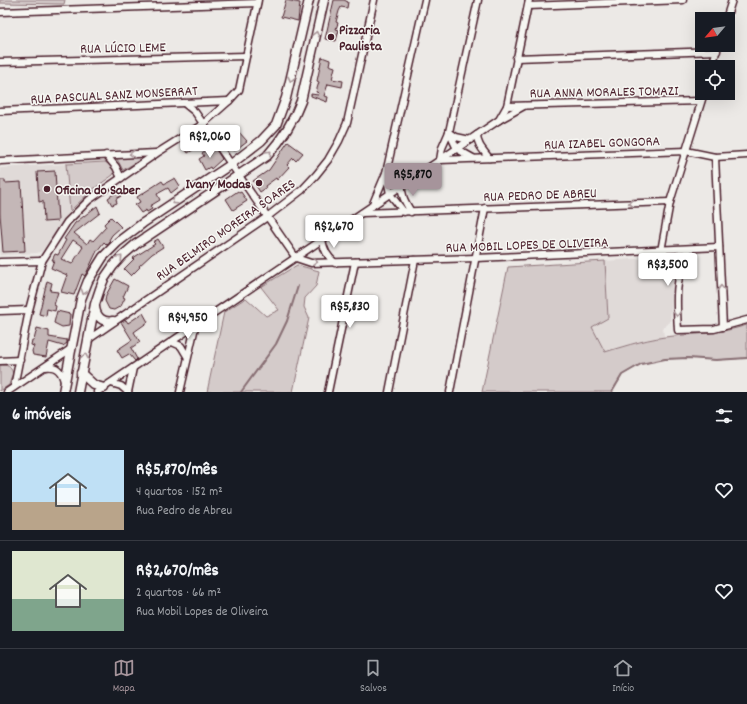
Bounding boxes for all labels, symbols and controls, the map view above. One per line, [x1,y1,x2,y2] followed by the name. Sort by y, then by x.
[695,12,735,52] north arrow
[695,12,735,100] map controls
[339,21,383,57] place label: Pizzaria Paulista
[311,31,319,38] one-way arrow
[326,32,336,42] marker: Pizzaria Paulista
[80,38,167,60] street label: RUA LÚCIO LEME
[695,60,735,100] button: locate
[287,75,296,82] one-way arrow
[30,82,199,110] street label: RUA PASCUAL SANZ MONSERRAT
[529,82,679,104] street label: RUA ANNA MORALES TOMAZI
[173,125,247,159] pin: R$2,060
[189,128,231,147] text: R$2,060
[544,132,661,156] street label: RUA IZABEL GONGORA
[129,150,135,158] one-way arrow
[264,150,272,158] one-way arrow
[376,163,450,197] pin: R$5,870
[394,166,432,185] text: R$5,870
[152,175,300,287] street label: RUA BELMIRO MOREIRA SOARES
[185,175,251,195] place label: Ivany Modas
[254,178,264,188] marker: Ivany Modas
[55,181,141,201] place label: Oficina do Saber
[42,184,52,194] marker: Oficina do Saber
[483,184,597,208] street label: RUA PEDRO DE ABREU
[171,197,178,205] one-way arrow
[628,199,634,207] one-way arrow
[297,215,371,249] pin: R$2,670
[314,218,354,237] text: R$2,670
[445,233,609,259] street label: RUA MOBIL LOPES DE OLIVEIRA
[631,253,705,287] pin: R$3,500
[115,255,123,263] one-way arrow
[647,256,689,275] text: R$3,500
[312,258,318,267] one-way arrow
[717,285,726,291] one-way arrow
[80,288,88,295] one-way arrow
[313,295,387,329] pin: R$5,830
[330,298,370,317] text: R$5,830
[151,306,225,340] pin: R$4,950
[168,309,208,328] text: R$4,950
[672,311,681,317] one-way arrow
[80,353,88,359] one-way arrow
[12,404,71,428] text: 6 imóveis
[713,405,735,427] icon: filters
[136,459,218,483] text: R$5,870/mês
[44,466,92,514] icon: home
[713,479,735,501] icon: heart
[136,483,223,502] text: 4 quartos · 152 m²
[136,502,232,521] text: Rua Pedro de Abreu
[136,560,219,584] text: R$2,670/mês
[44,567,92,615] icon: home
[713,580,735,602] icon: heart
[136,584,221,603] text: 2 quartos · 66 m²
[136,603,268,622] text: Rua Mobil Lopes de Oliveira
[113,657,135,697] tab: Mapa
[360,657,387,697] tab: Salvos
[612,657,634,697] tab: Início

